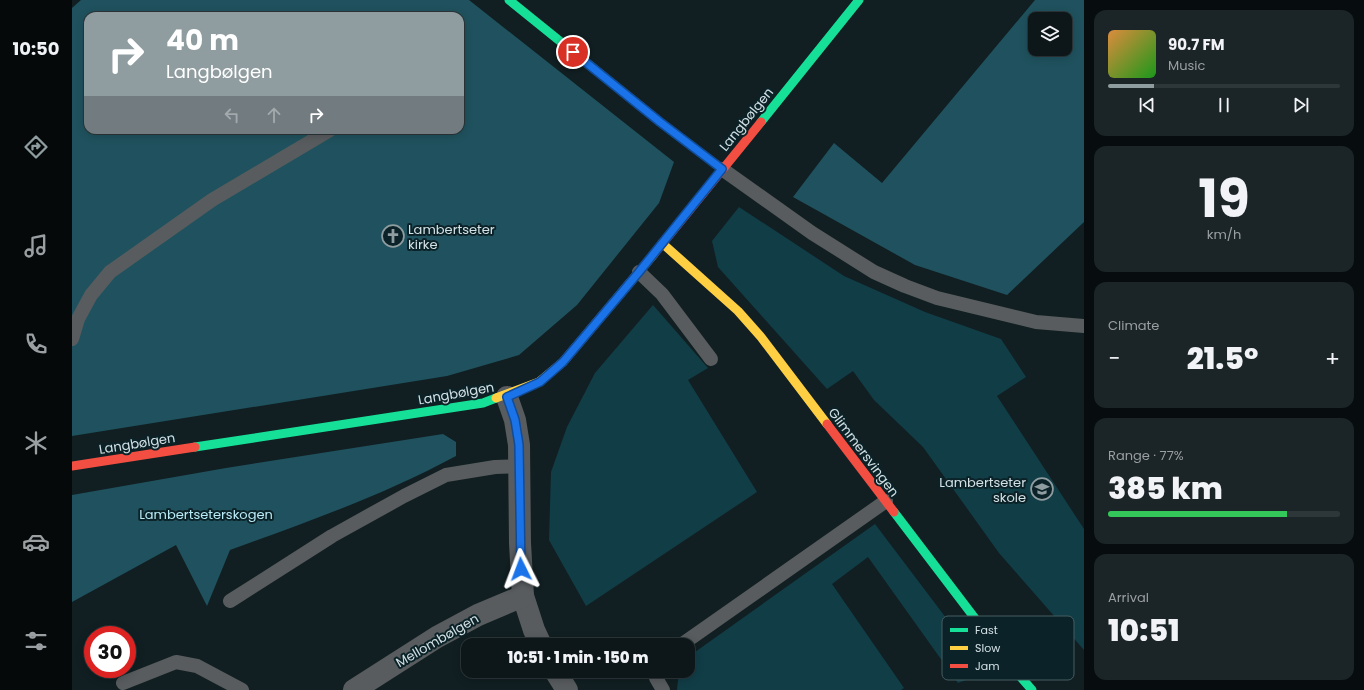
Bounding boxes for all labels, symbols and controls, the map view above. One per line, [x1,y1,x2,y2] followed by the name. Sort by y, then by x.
[1028,12,1072,56] map controls
[1028,12,1072,56] button: layers
[166,21,239,60] text: 40 m
[100,28,152,80] icon: right
[1168,34,1224,55] text: 90.7 FM
[556,35,590,69] pin
[12,36,60,61] text: 10:50
[562,41,584,63] icon: arrive
[1168,56,1205,75] text: Music
[166,59,273,84] text: Langbølgen
[715,83,778,155] street label: Langbølgen
[1136,94,1158,116] icon: previous
[1213,94,1235,116] icon: pause
[1290,94,1312,116] icon: next
[221,104,243,126] icon: left
[263,104,285,126] icon: ahead
[305,104,327,126] icon: right
[22,133,50,161] icon: directions
[1198,162,1250,235] text: 19
[408,220,495,254] place label: Lambertseter kirke
[380,223,406,249] church icon: Lambertseter kirke
[1207,225,1241,244] text: km/h
[22,232,50,260] icon: music
[1108,316,1159,335] text: Climate
[22,330,50,358] icon: phone
[1187,337,1258,380] text: 21.5°
[1108,343,1120,374] text: −
[1325,343,1340,374] text: +
[417,377,496,410] street label: Langbølgen
[824,404,903,501] street label: Glimmersvingen
[98,428,177,459] street label: Langbølgen
[22,429,50,457] icon: climate
[1108,446,1184,465] text: Range · 77%
[1108,467,1223,510] text: 385 km
[939,473,1026,507] place label: Lambertseter skole
[1029,476,1055,502] school or university icon: Lambertseter skole
[139,505,273,524] park label: Lambertseterskogen
[22,528,50,556] icon: car
[500,548,542,590] position arrow
[1108,588,1149,607] text: Arrival
[392,609,482,672] street label: Mellombølgen
[1108,609,1180,652] text: 10:51
[942,616,1074,680] legend
[975,622,998,638] text: Fast
[84,626,136,678] speed limit sign: 30
[22,627,50,655] icon: filters
[975,640,1000,656] text: Slow
[508,647,648,668] text: 10:51 · 1 min · 150 m
[975,658,1000,674] text: Jam

